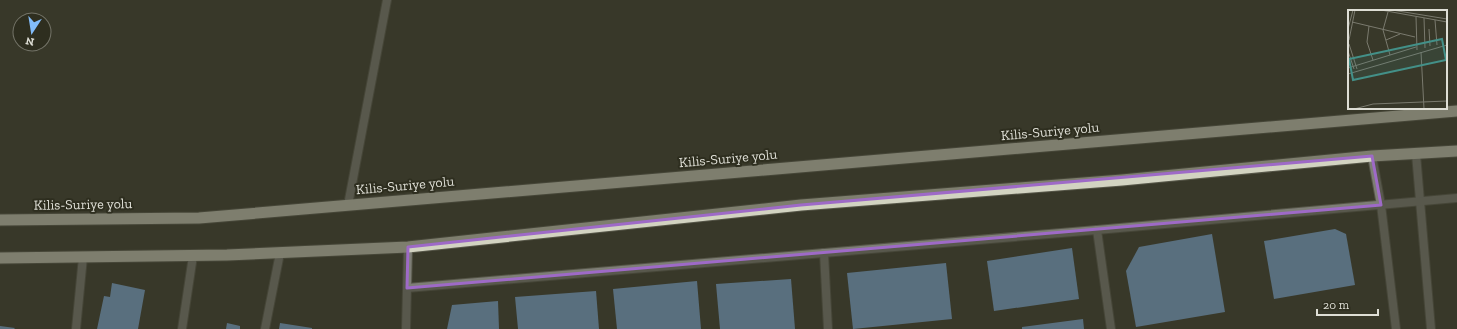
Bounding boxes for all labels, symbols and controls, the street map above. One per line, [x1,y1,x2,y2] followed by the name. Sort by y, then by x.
[1348,10,1447,109] inset map
[12,12,52,52] north arrow
[24,34,35,49] text: N
[1000,119,1100,144] street label: Kilis-Suriye yolu
[678,146,778,171] street label: Kilis-Suriye yolu
[355,173,455,198] street label: Kilis-Suriye yolu
[34,195,133,214] street label: Kilis-Suriye yolu
[1317,291,1378,317] scale bar
[1323,298,1350,312] text: 20 m

